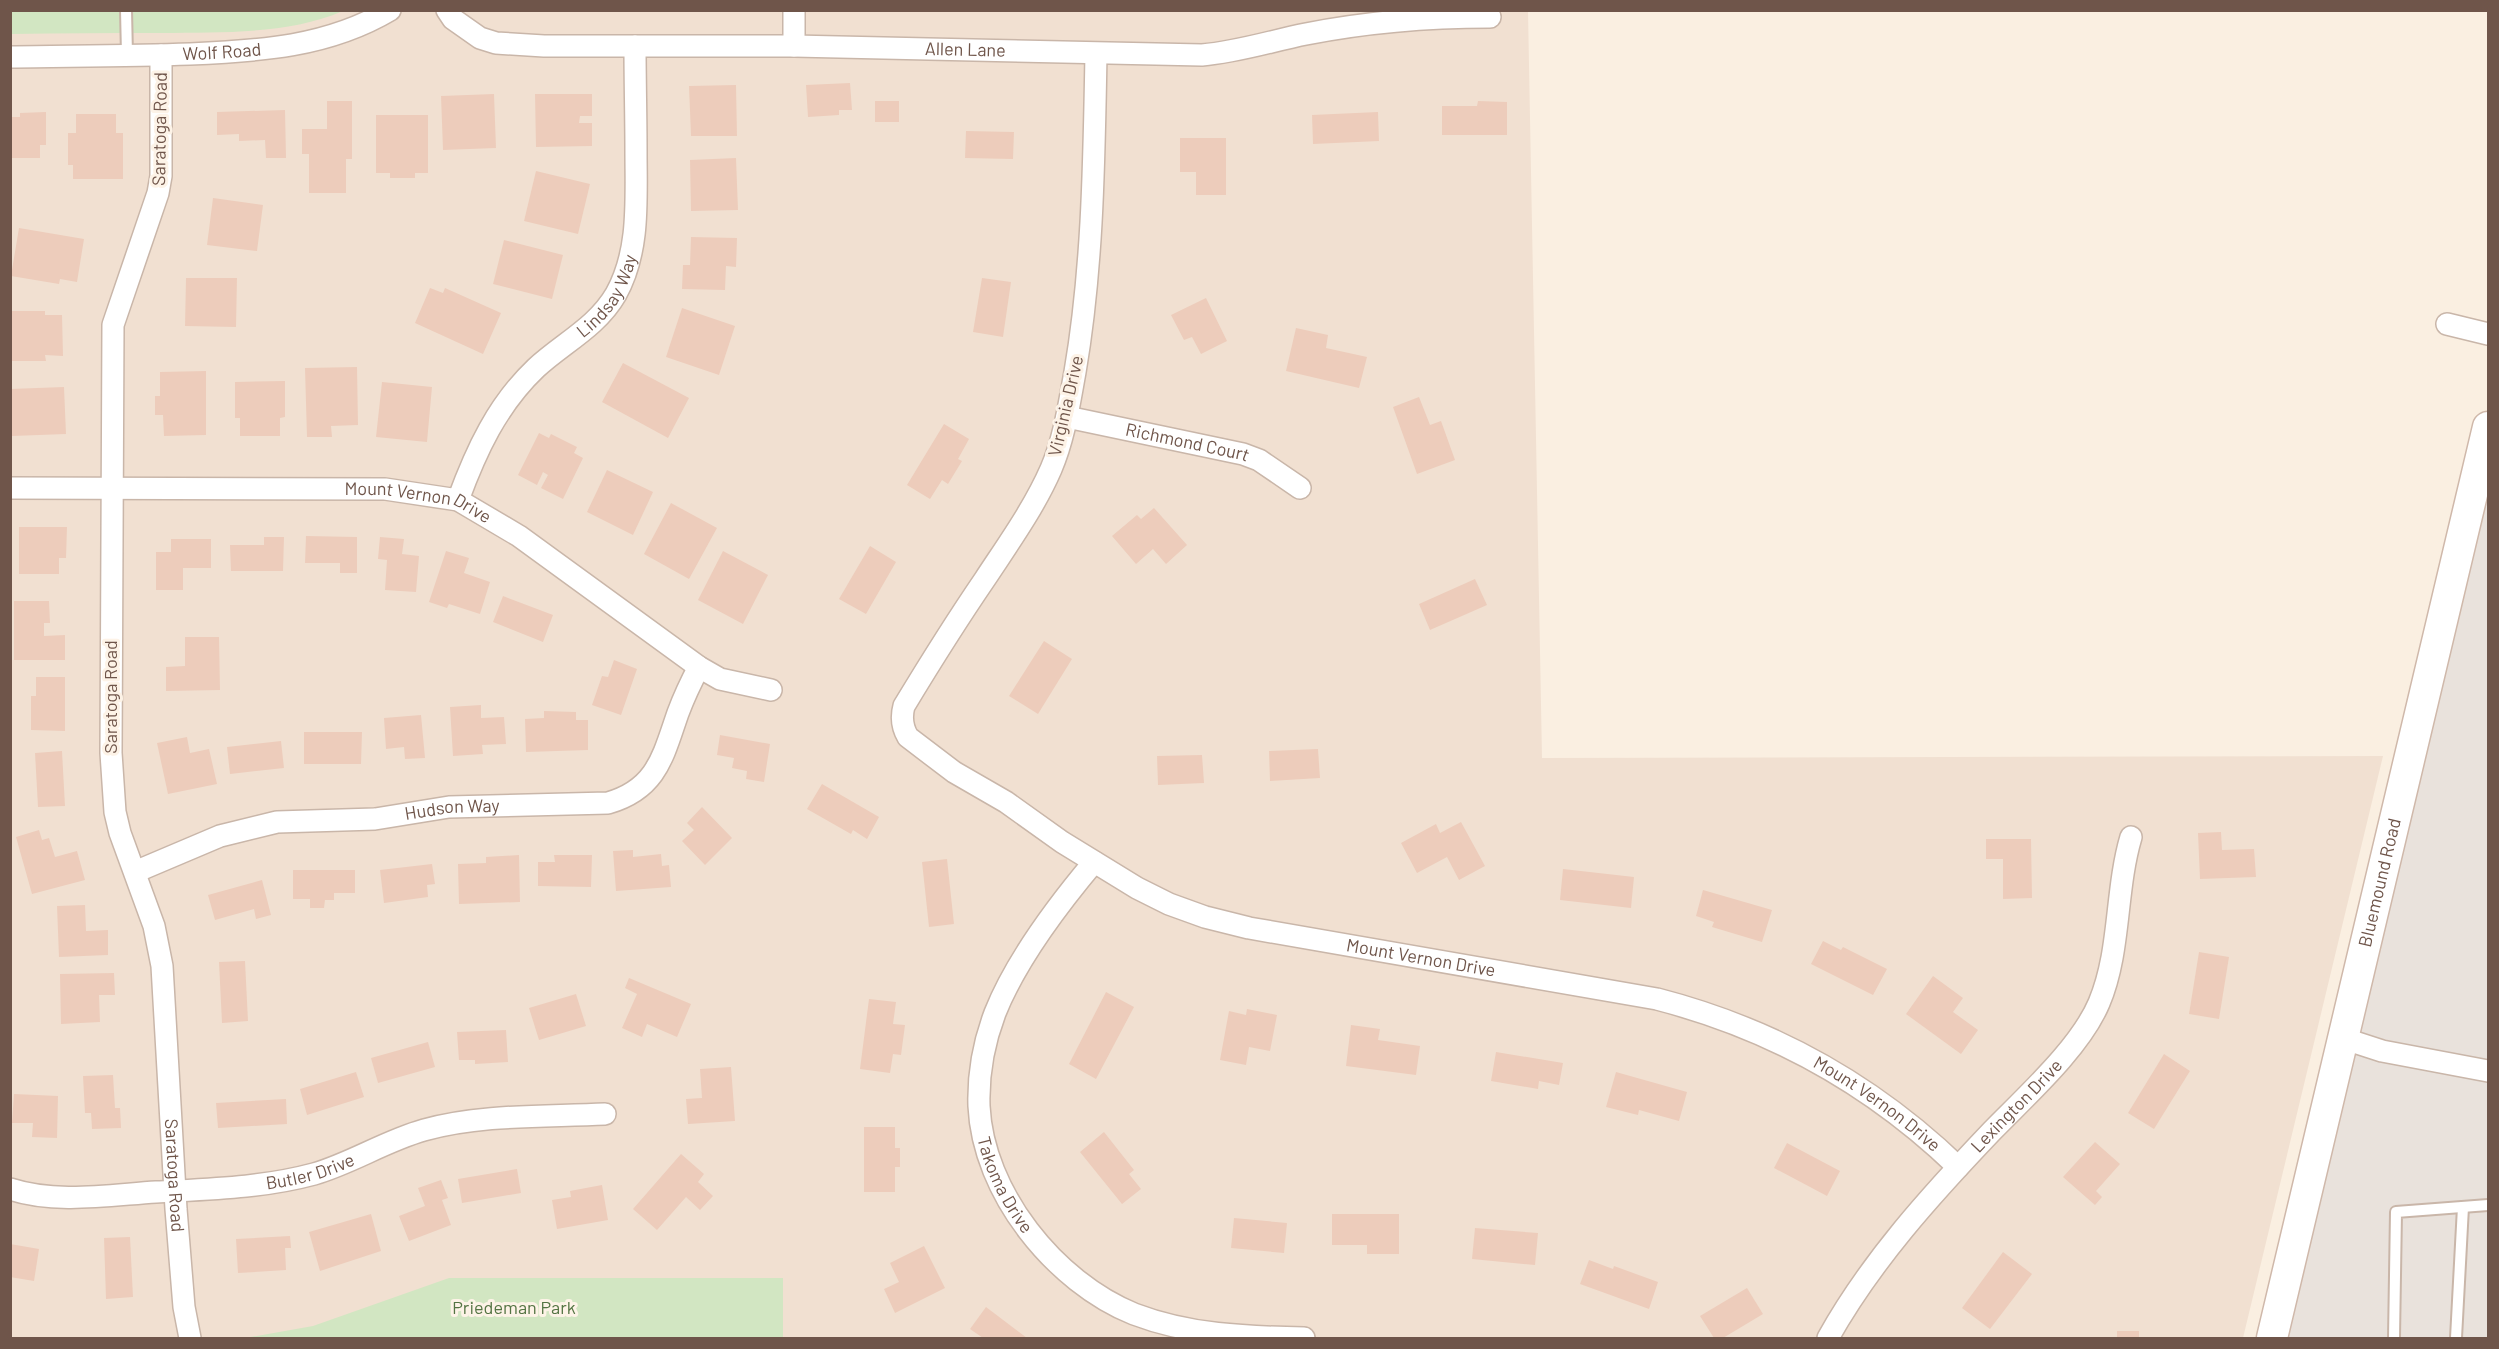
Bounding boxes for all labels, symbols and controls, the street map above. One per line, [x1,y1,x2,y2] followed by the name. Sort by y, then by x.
[182,37,262,64] street label: Wolf Road
[925,37,1006,61] street label: Allen Lane
[147,72,171,186] street label: Saratoga Road
[572,252,640,342] street label: Lindsay Way
[1043,353,1087,458] street label: Virginia Drive
[1124,418,1253,466] street label: Richmond Court
[344,477,496,527] street label: Mount Vernon Drive
[99,640,121,754] street label: Saratoga Road
[403,794,500,824] street label: Hudson Way
[2353,816,2405,949] street label: Bluemound Road
[1345,933,1497,981] street label: Mount Vernon Drive
[1810,1050,1946,1156] street label: Mount Vernon Drive
[1966,1054,2066,1156] street label: Lexington Drive
[161,1118,190,1233] street label: Saratoga Road
[973,1134,1038,1237] street label: Takoma Drive
[264,1148,358,1194] street label: Butler Drive
[452,1296,576,1318] park label: Priedeman Park

